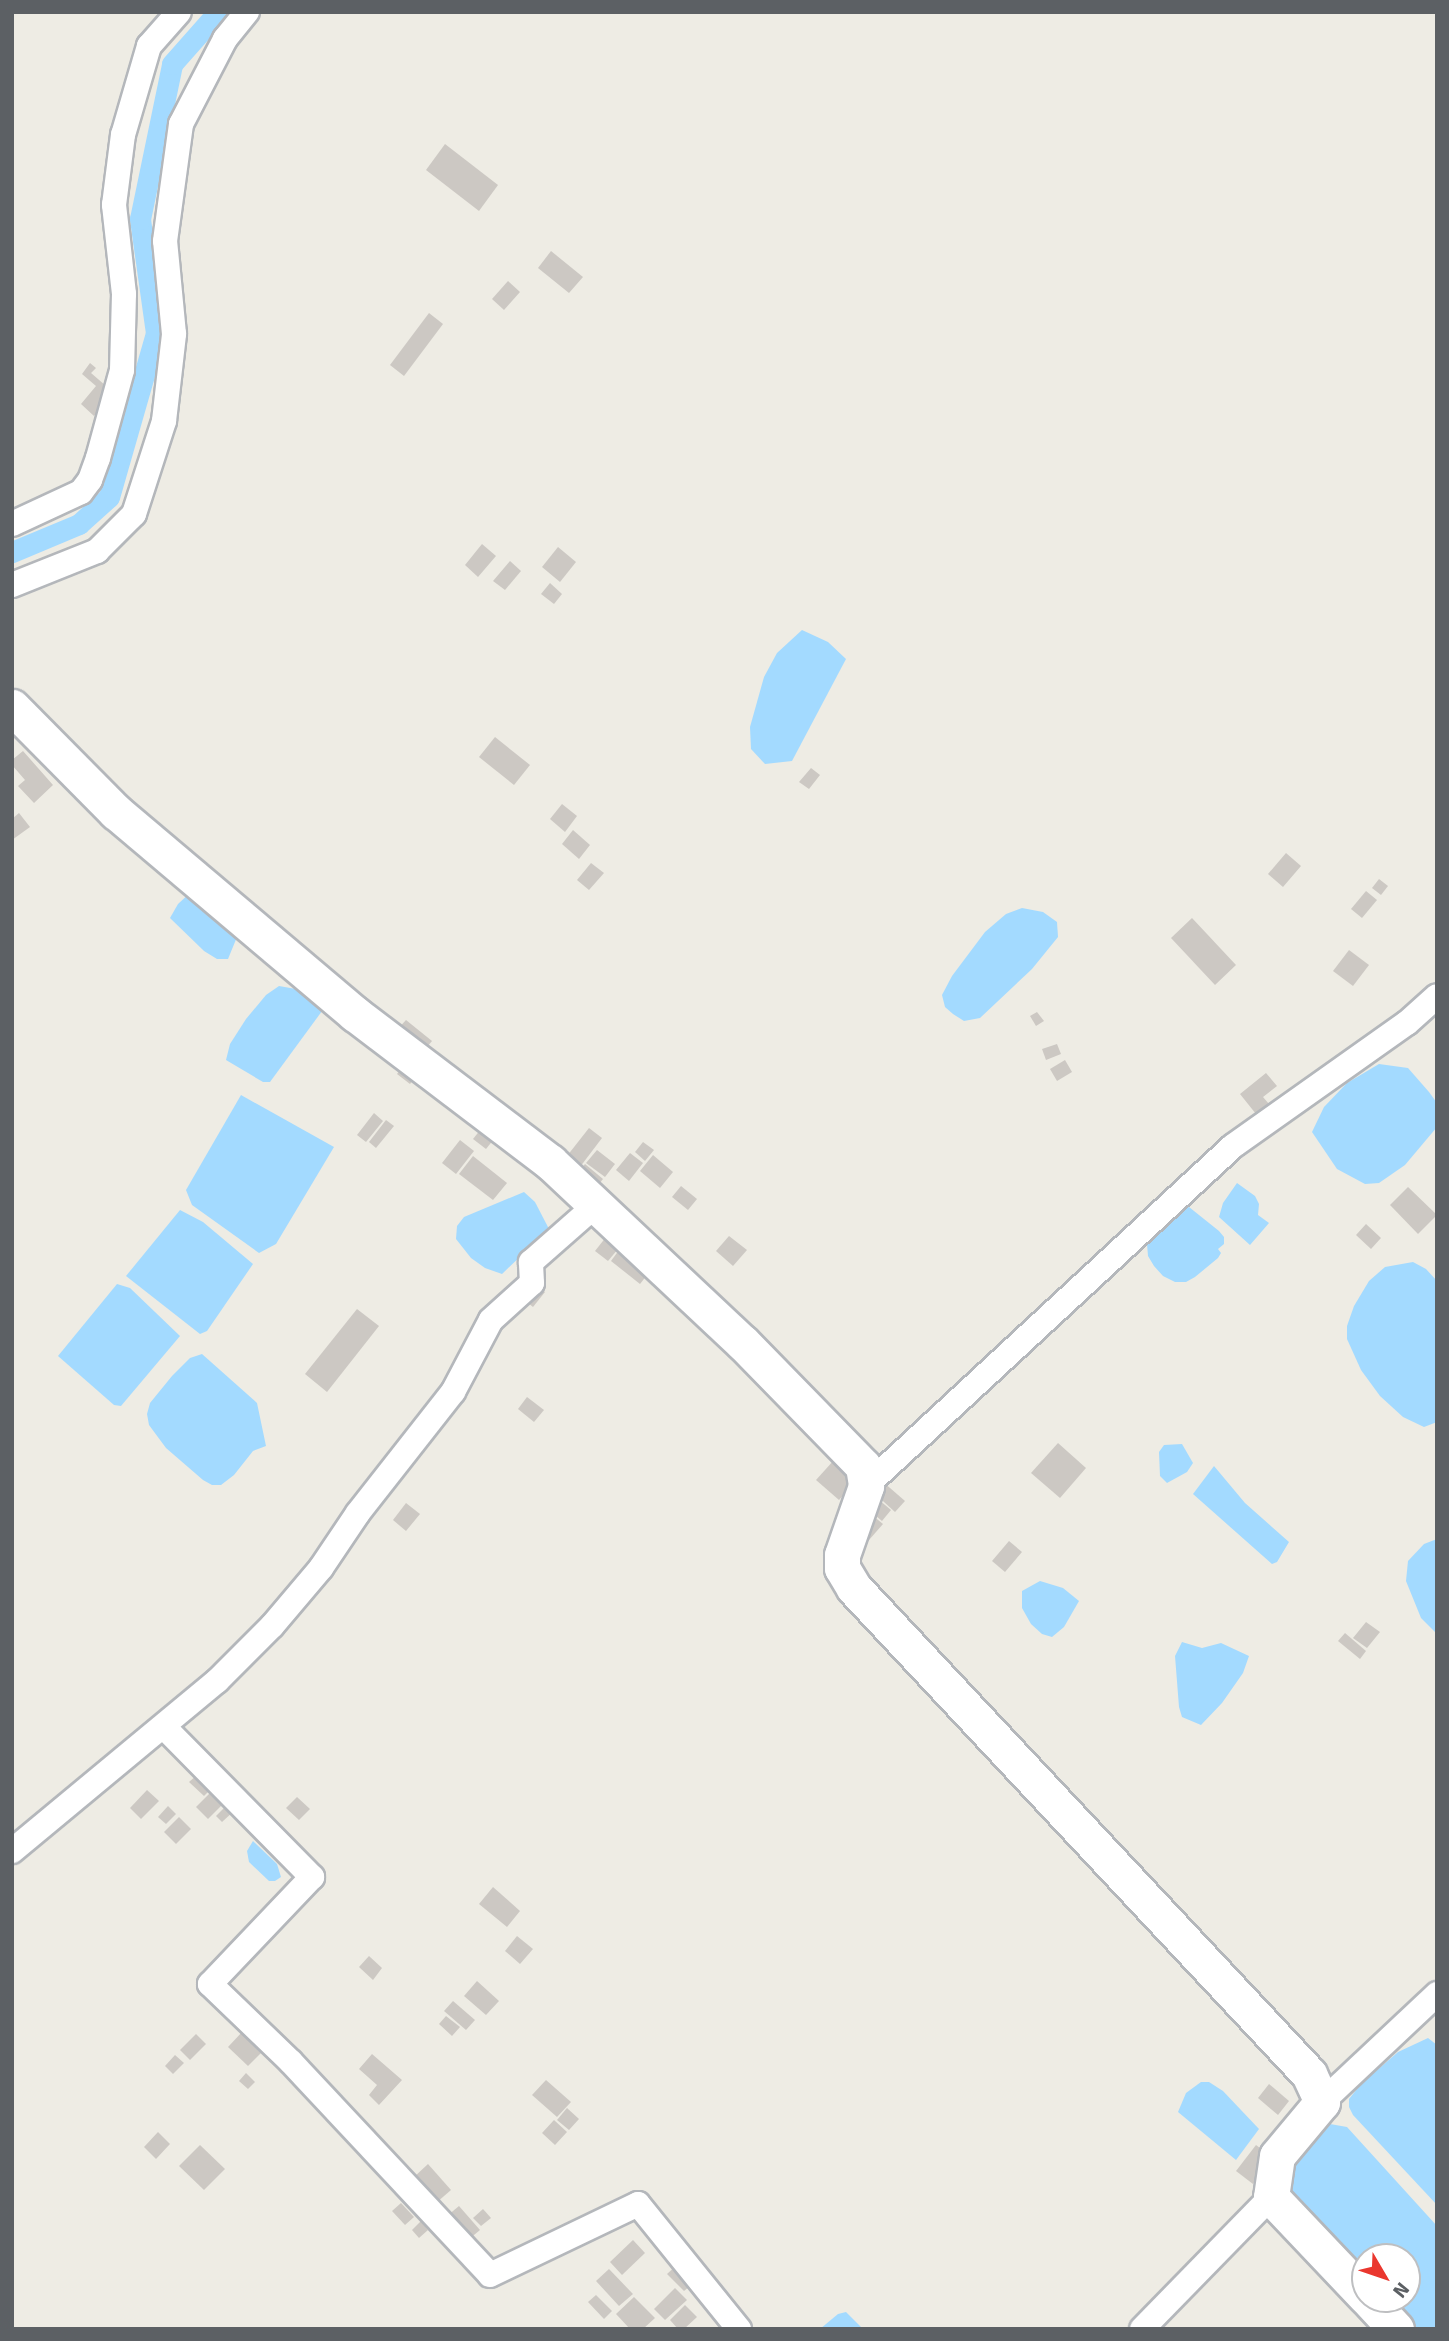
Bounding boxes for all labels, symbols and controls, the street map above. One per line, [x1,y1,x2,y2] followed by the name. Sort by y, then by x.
[1351,2243,1421,2313] north arrow
[1387,2277,1414,2303] text: N

